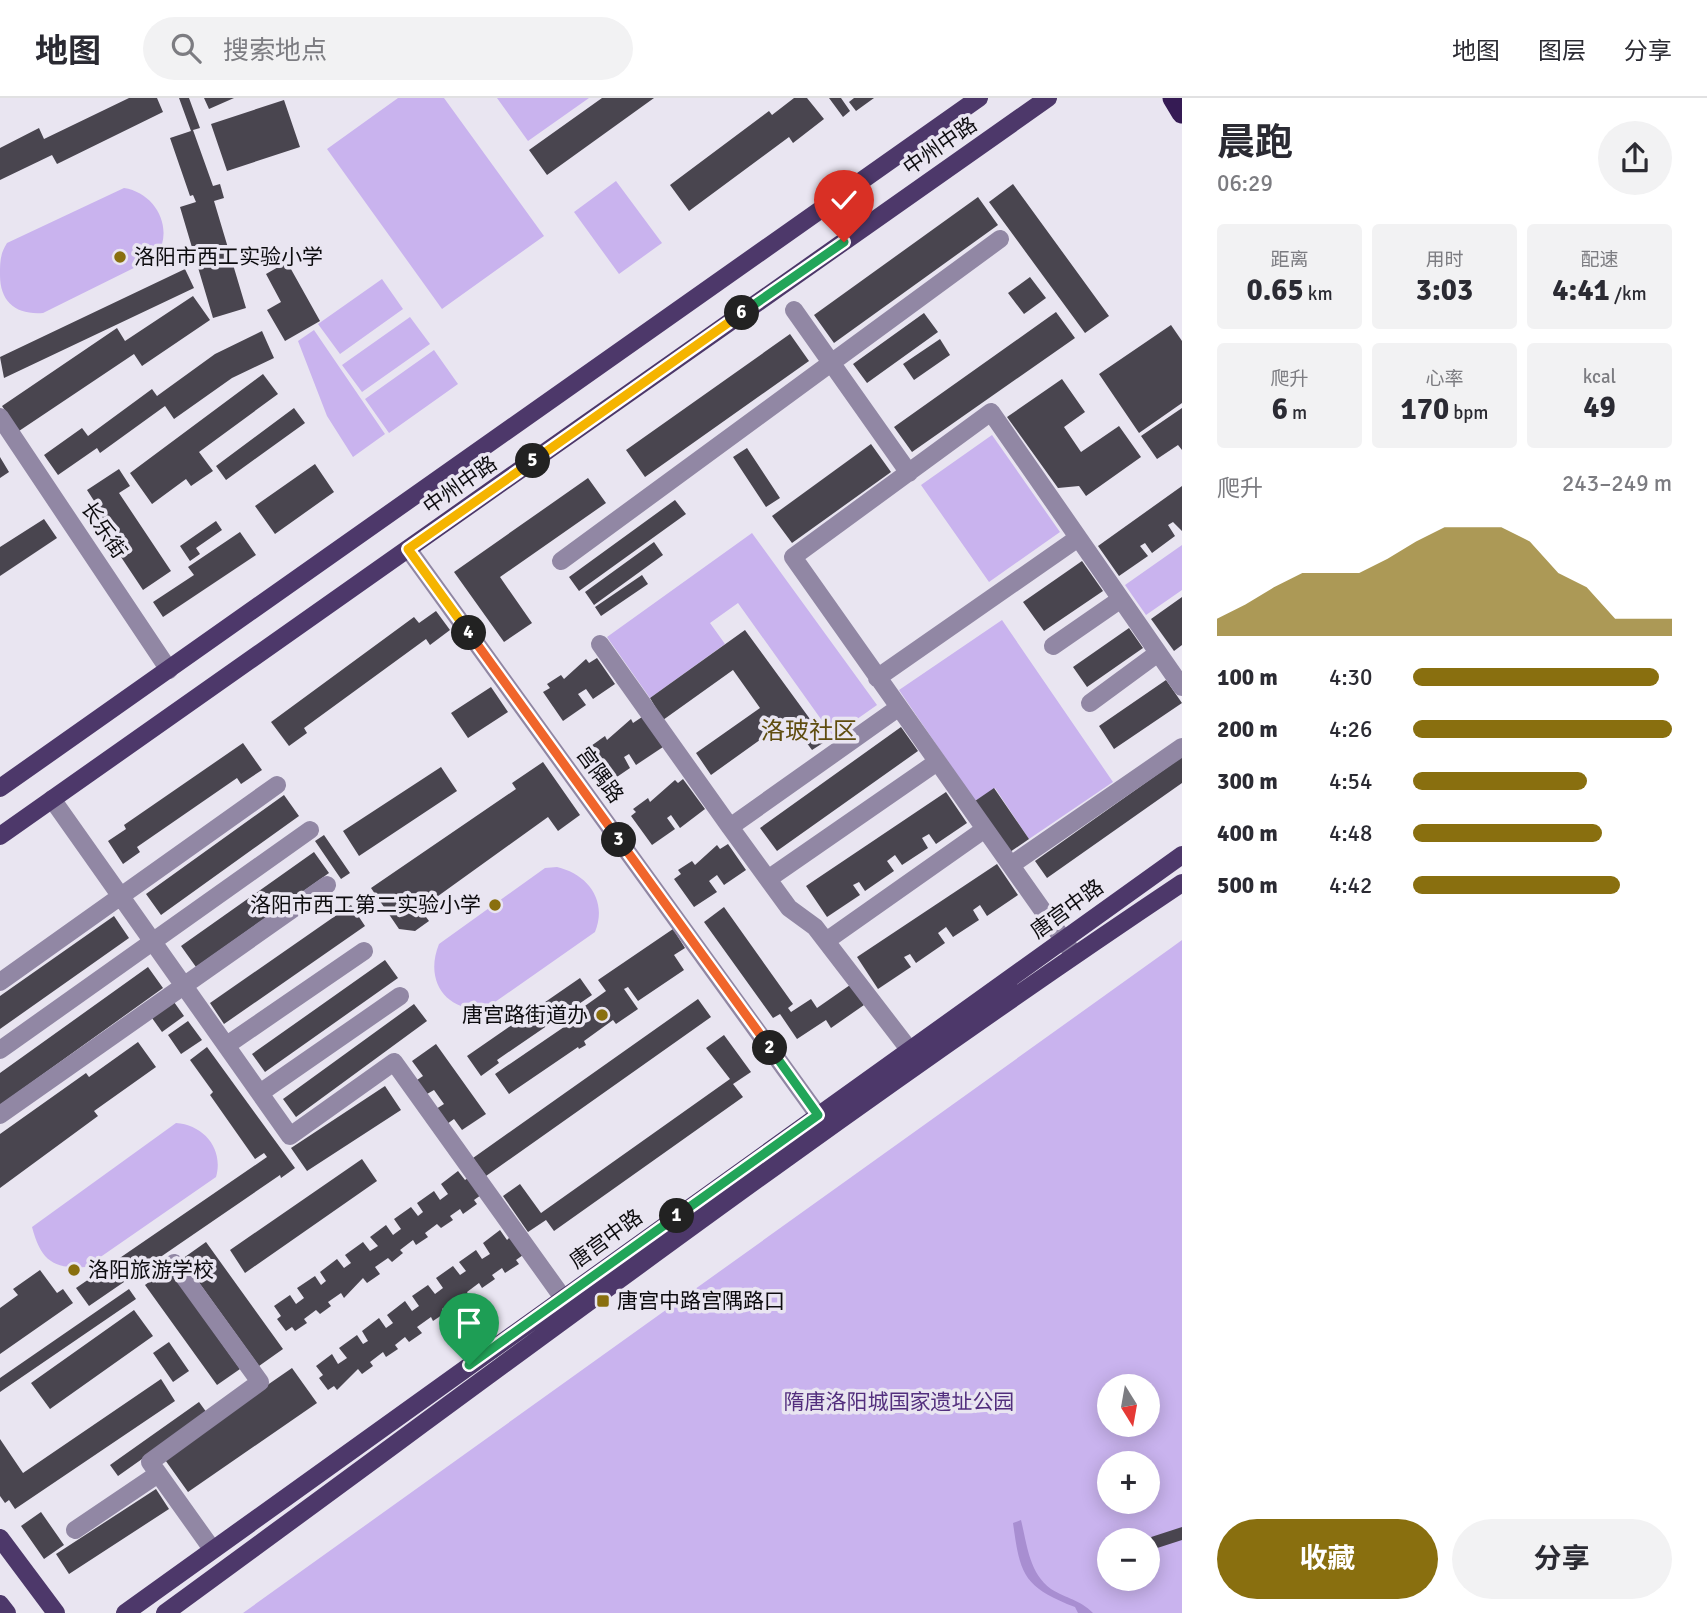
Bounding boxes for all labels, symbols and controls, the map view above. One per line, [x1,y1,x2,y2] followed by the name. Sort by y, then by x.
[143,17,633,80] search box
[167,29,205,67] icon: search
[35,31,101,72] text: 地图
[223,35,327,67] text: 搜索地点
[1452,36,1500,66] text: 地图
[1538,36,1586,66] text: 图层
[1624,36,1672,66] text: 分享
[898,111,982,181] street label: 中州中路
[1217,119,1293,166] text: 晨跑
[1598,121,1672,195] button: share
[1217,169,1273,198] text: 06:29
[814,170,874,242] pin
[825,181,863,219] icon: check
[134,244,323,270] place label: 洛阳市西工实验小学
[1270,248,1309,272] text: 距离
[1425,248,1464,272] text: 用时
[1580,248,1619,272] text: 配速
[112,249,128,265] marker: 洛阳市西工实验小学
[1246,272,1304,309] text: 0.65
[1416,272,1473,309] text: 3:03
[1552,272,1610,309] text: 4:41
[1304,282,1333,306] text: km
[1610,282,1647,306] text: /km
[724,296,760,330] pin: 6
[736,300,747,324] text: 6
[1583,365,1616,389] text: kcal
[1270,367,1309,391] text: 爬升
[1425,367,1464,391] text: 心率
[1583,389,1616,426] text: 49
[1272,391,1288,428] text: 6
[1400,391,1449,428] text: 170
[1288,401,1307,425] text: m
[1449,401,1489,425] text: bpm
[516,444,550,478] pin: 5
[527,448,538,472] text: 5
[418,450,502,520] street label: 中州中路
[1562,469,1672,498] text: 243–249 m
[1217,474,1263,503] text: 爬升
[76,497,132,563] street label: 长乐街
[452,616,486,650] pin: 4
[463,620,474,644] text: 4
[1217,663,1278,692] text: 100 m
[1329,663,1372,692] text: 4:30
[1217,715,1278,744] text: 200 m
[1329,715,1372,744] text: 4:26
[761,716,857,746] district label: 洛玻社区
[571,742,629,808] street label: 宫隅路
[1217,767,1278,796] text: 300 m
[1329,767,1372,796] text: 4:54
[1217,819,1278,848] text: 400 m
[1329,819,1372,848] text: 4:48
[602,822,636,858] pin: 3
[613,827,624,851] text: 3
[1217,871,1278,900] text: 500 m
[1329,871,1372,900] text: 4:42
[1025,874,1109,944] street label: 唐宫中路
[250,892,481,918] place label: 洛阳市西工第二实验小学
[487,897,503,913] marker: 洛阳市西工第二实验小学
[462,1002,588,1028] place label: 唐宫路街道办
[594,1007,610,1023] marker: 唐宫路街道办
[752,1030,788,1066] pin: 2
[764,1035,775,1059] text: 2
[660,1198,694,1234] pin: 1
[671,1203,682,1227] text: 1
[564,1204,648,1274] street label: 唐宫中路
[88,1257,214,1283] place label: 洛阳旅游学校
[66,1262,82,1278] marker: 洛阳旅游学校
[617,1288,785,1314] place label: 唐宫中路宫隅路口
[439,1293,499,1365] pin
[595,1293,611,1309] marker: 唐宫中路宫隅路口
[450,1304,488,1342] icon: arrive
[1097,1374,1160,1437] north arrow
[1097,1374,1160,1591] map controls
[784,1389,1015,1415] park label: 隋唐洛阳城国家遗址公园
[1097,1451,1160,1514] button: +
[1217,1519,1438,1599] button: 收藏
[1452,1519,1672,1599] button: 分享
[1097,1528,1160,1591] button: −

